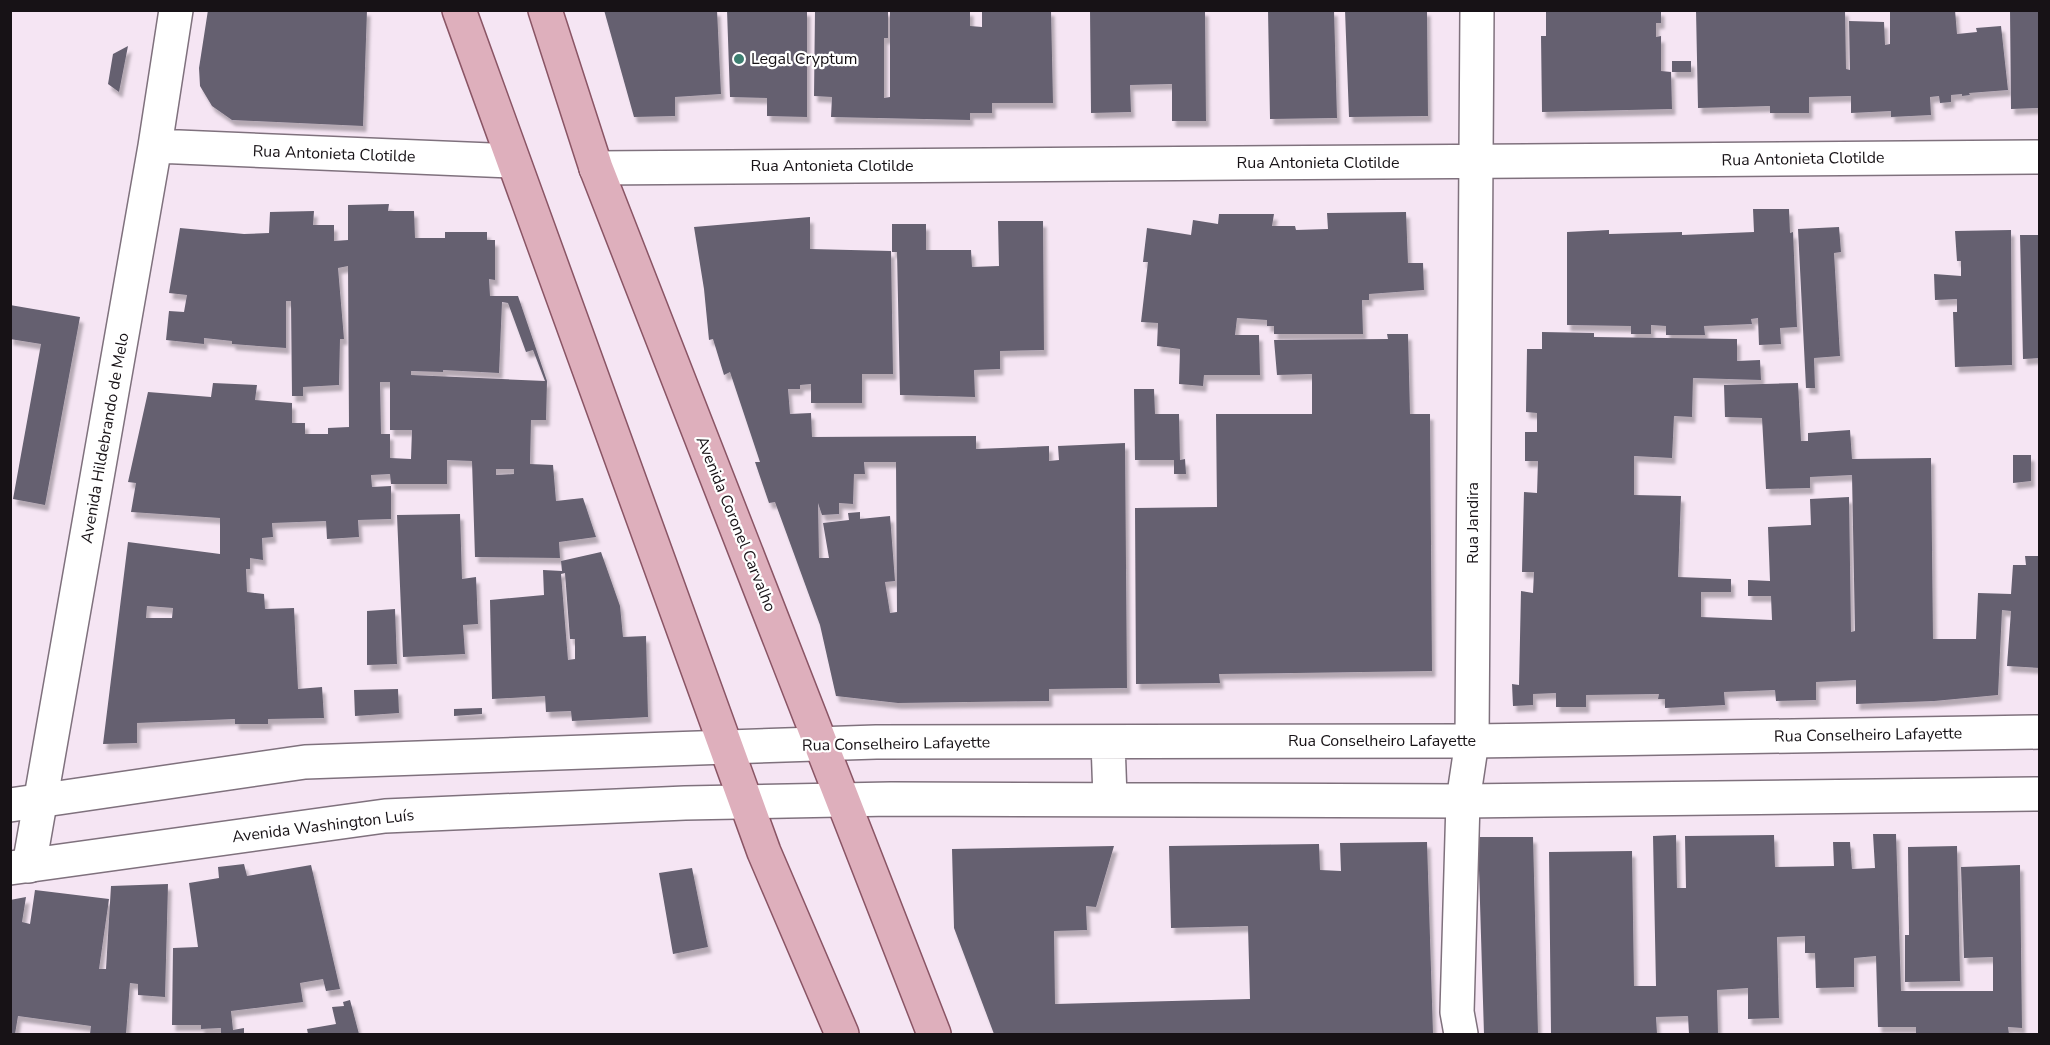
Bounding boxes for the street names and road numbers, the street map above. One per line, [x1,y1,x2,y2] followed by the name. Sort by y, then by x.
[252,140,416,168] street label: Rua Antonieta Clotilde
[1721,147,1885,171] street label: Rua Antonieta Clotilde
[1237,152,1400,174] street label: Rua Antonieta Clotilde
[751,155,914,177] street label: Rua Antonieta Clotilde
[76,331,134,545] street label: Avenida Hildebrando de Melo
[691,433,781,615] street label: Avenida Coronel Carvalho
[1462,482,1484,564] street label: Rua Jandira
[1774,722,1962,748] street label: Rua Conselheiro Lafayette
[1288,730,1476,752] street label: Rua Conselheiro Lafayette
[802,731,990,757] street label: Rua Conselheiro Lafayette
[231,804,415,848] street label: Avenida Washington Luís

